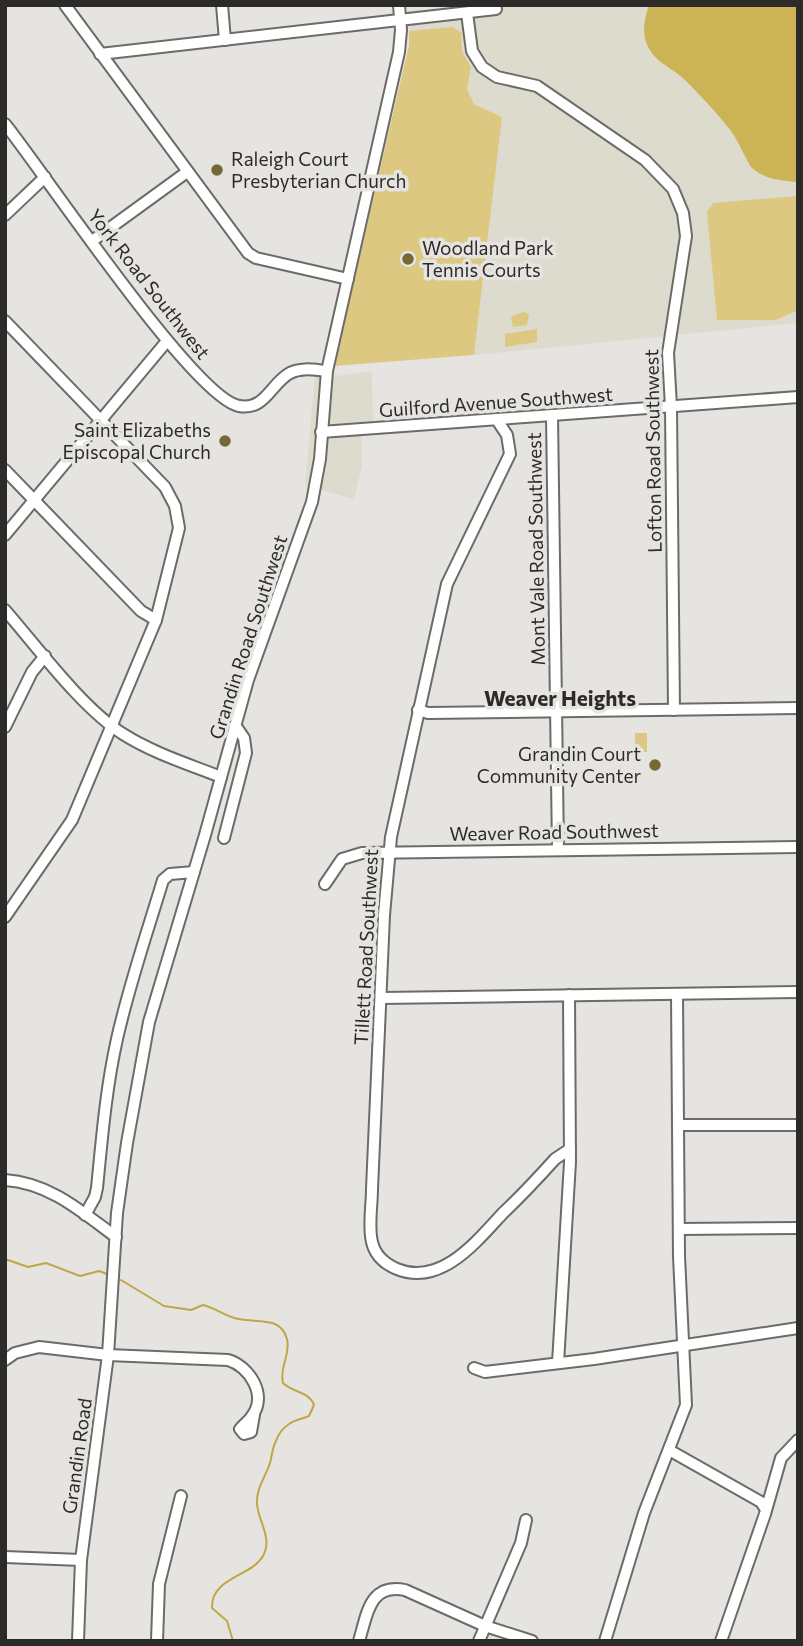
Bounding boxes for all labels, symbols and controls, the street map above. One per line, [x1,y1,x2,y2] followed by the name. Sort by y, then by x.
[231,147,406,192] place label: Raleigh Court Presbyterian Church
[209,162,225,178] marker: Raleigh Court Presbyterian Church
[84,204,215,364] street label: York Road Southwest
[422,236,554,281] place label: Woodland Park Tennis Courts
[400,251,416,267] marker: Woodland Park Tennis Courts
[639,349,666,553] street label: Lofton Road Southwest
[378,382,614,421] street label: Guilford Avenue Southwest
[63,418,211,463] place label: Saint Elizabeths Episcopal Church
[522,432,549,666] street label: Mont Vale Road Southwest
[217,433,233,449] marker: Saint Elizabeths Episcopal Church
[204,532,291,742] street label: Grandin Road Southwest
[484,685,636,710] district label: Weaver Heights
[477,742,641,787] place label: Grandin Court Community Center
[647,757,663,773] marker: Grandin Court Community Center
[449,818,659,845] street label: Weaver Road Southwest
[349,848,382,1046] street label: Tillett Road Southwest
[57,1396,96,1515] street label: Grandin Road

